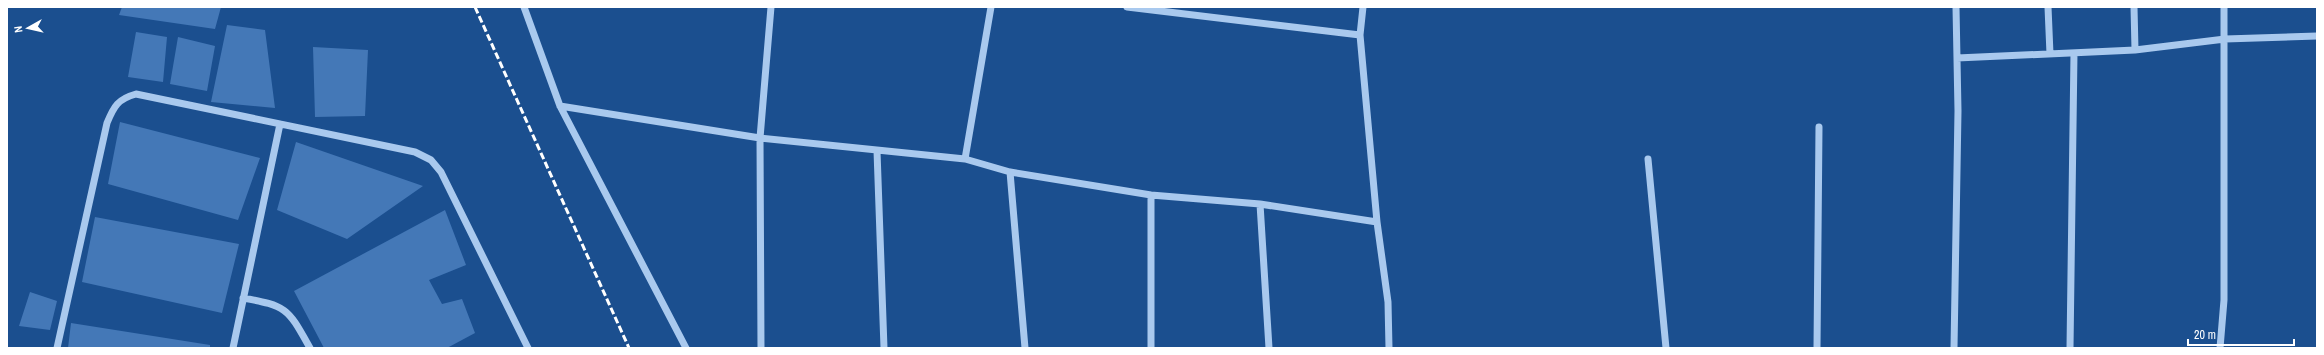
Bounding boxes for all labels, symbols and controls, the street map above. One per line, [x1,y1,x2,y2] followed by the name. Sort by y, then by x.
[8,8,48,48] north arrow
[11,25,25,34] text: N
[2188,321,2294,347] scale bar
[2194,327,2216,343] text: 20 m

